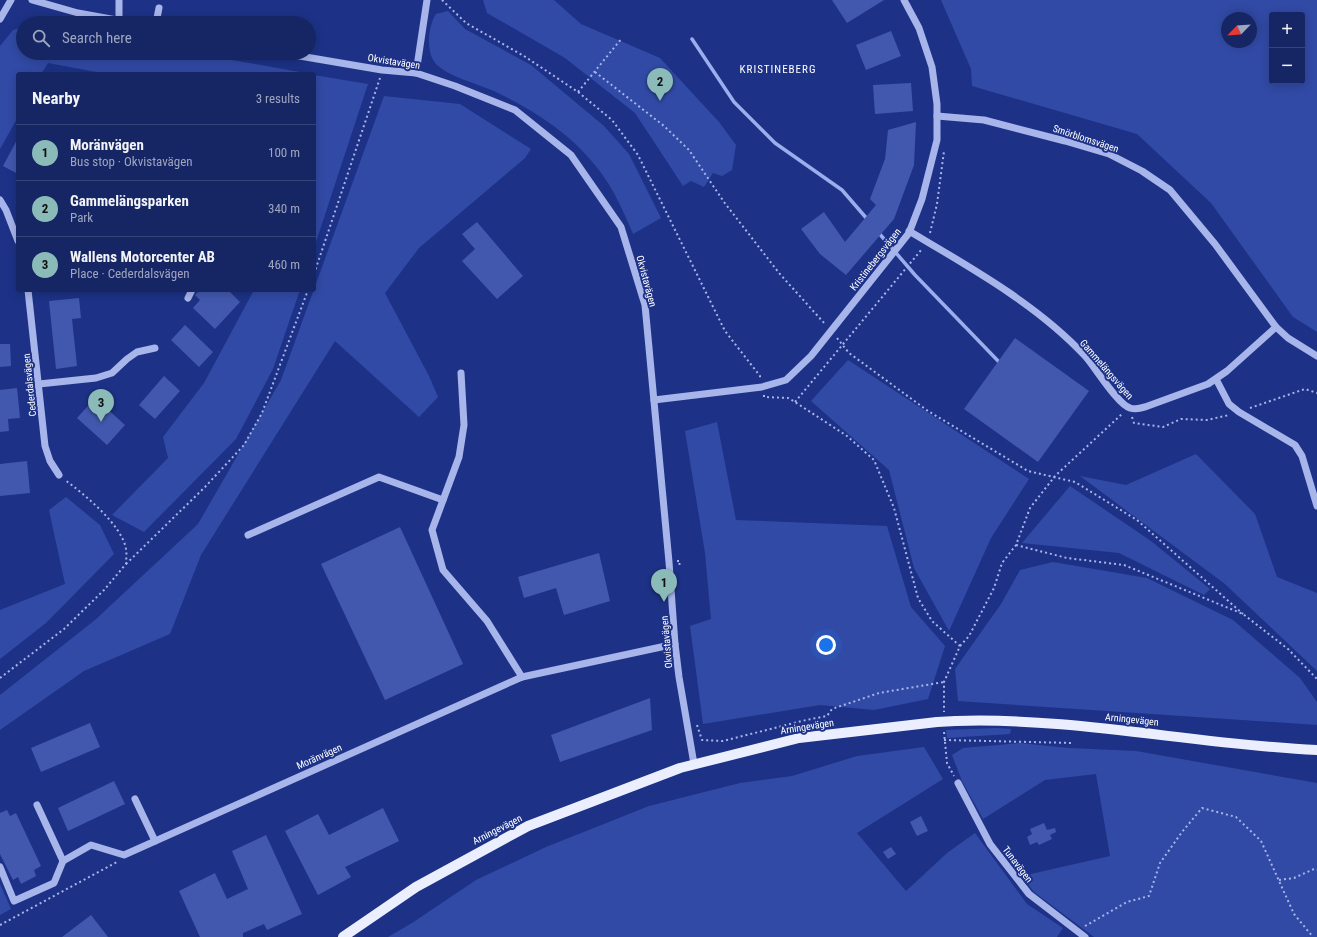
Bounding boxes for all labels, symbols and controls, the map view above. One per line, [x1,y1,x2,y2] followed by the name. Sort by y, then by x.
[1221,12,1257,48] north arrow
[1269,12,1305,84] map controls
[1269,12,1305,48] button: +
[16,16,316,60] search box
[30,27,52,49] icon: search
[62,29,132,47] text: Search here
[1269,48,1305,84] button: −
[367,52,421,71] street label: Okvistavägen
[740,63,816,76] district label: KRISTINEBERG
[647,68,673,101] pin: 2
[32,88,80,108] text: Nearby
[256,91,300,106] text: 3 results
[1052,123,1120,154] street label: Smörblomsvägen
[70,136,144,154] text: Moränvägen
[42,145,48,160] text: 1
[268,145,300,160] text: 100 m
[70,154,193,169] text: Bus stop · Okvistavägen
[70,192,189,210] text: Gammelängsparken
[42,201,48,216] text: 2
[268,201,300,216] text: 340 m
[70,210,93,225] text: Park
[848,226,903,293] street label: Kristinebergsvägen
[70,248,215,266] text: Wallens Motorcenter AB
[634,254,659,308] street label: Okvistavägen
[42,257,48,272] text: 3
[268,257,300,272] text: 460 m
[70,266,190,281] text: Place · Cederdalsvägen
[1078,337,1136,401] street label: Gammelängsvägen
[21,353,38,417] street label: Cederdalsvägen
[88,389,114,422] pin: 3
[651,569,677,602] pin: 1
[659,615,674,669] street label: Okvistavägen
[816,635,836,655] your location
[1105,711,1159,728] street label: Arningevägen
[780,717,835,736] street label: Arningevägen
[295,742,344,771] street label: Moränvägen
[471,812,524,847] street label: Arningevägen
[1000,844,1035,885] street label: Tunavägen

